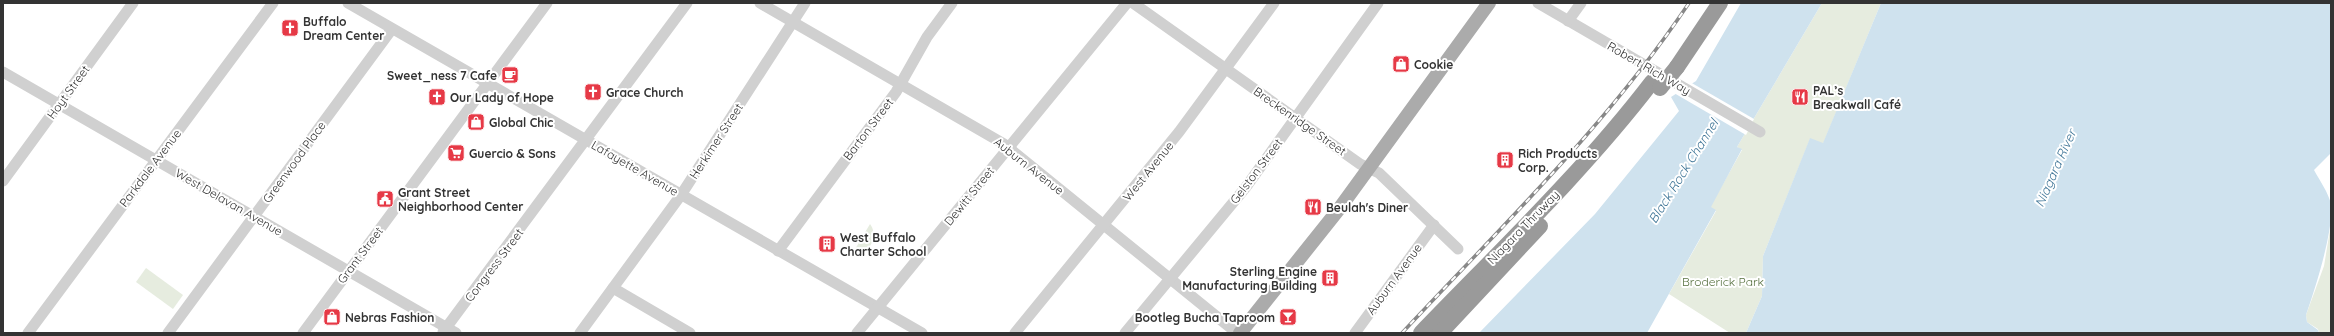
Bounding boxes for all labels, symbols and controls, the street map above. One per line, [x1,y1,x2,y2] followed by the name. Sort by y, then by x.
[303,14,385,43] place label: Buffalo Dream Center
[280,18,300,38] church icon: Buffalo Dream Center
[1605,38,1693,98] street label: Robert Rich Way
[1391,54,1411,74] shop icon: Cookie
[1414,57,1453,72] place label: Cookie
[43,62,93,122] street label: Hoyt Street
[500,65,520,85] cafe icon: Sweet_ness 7 Cafe
[387,68,497,83] place label: Sweet_ness 7 Cafe
[583,82,603,102] church icon: Grace Church
[1251,83,1349,159] street label: Breckenridge Street
[1813,83,1901,112] place label: PAL’s Breakwall Café
[606,85,683,100] place label: Grace Church
[427,87,447,107] church icon: Our Lady of Hope
[1790,87,1810,107] restaurant icon: PAL’s Breakwall Café
[450,90,554,105] place label: Our Lady of Hope
[840,95,896,163] street label: Barton Street
[686,100,746,182] street label: Herkimer Street
[466,112,486,132] shop icon: Global Chic
[1645,114,1722,226] water label: Black Rock Channel
[489,115,553,130] place label: Global Chic
[259,118,329,206] street label: Greenwood Place
[2031,125,2080,209] water label: Niagara River
[116,126,184,210] street label: Parkdale Avenue
[991,134,1067,198] street label: Auburn Avenue
[1227,135,1285,207] street label: Gelston Street
[589,137,681,199] street label: Lafayette Avenue
[1119,138,1177,204] street label: West Avenue
[446,143,466,163] supermarket icon: Guercio & Sons
[469,146,556,161] place label: Guercio & Sons
[1518,146,1598,175] place label: Rich Products Corp.
[1495,150,1515,170] building icon: Rich Products Corp.
[941,164,997,228] street label: Dewitt Street
[173,165,286,239] street label: West Delavan Avenue
[398,185,523,214] place label: Grant Street Neighborhood Center
[1484,187,1562,267] street label: Niagara Thruway
[375,189,395,209] public building icon: Grant Street Neighborhood Center
[1303,197,1323,217] restaurant icon: Beulah's Diner
[1326,200,1408,215] place label: Beulah's Diner
[334,224,386,286] street label: Grant Street
[462,225,526,305] street label: Congress Street
[840,230,926,259] place label: West Buffalo Charter School
[817,234,837,254] building icon: West Buffalo Charter School
[1363,240,1425,318] street label: Auburn Avenue
[1182,264,1317,293] place label: Sterling Engine Manufacturing Building
[1320,268,1340,288] building icon: Sterling Engine Manufacturing Building
[1682,274,1764,289] park label: Broderick Park
[322,307,342,327] shop icon: Nebras Fashion
[1278,307,1298,327] bar icon: Bootleg Bucha Taproom
[345,310,435,325] place label: Nebras Fashion
[1135,310,1275,325] place label: Bootleg Bucha Taproom

